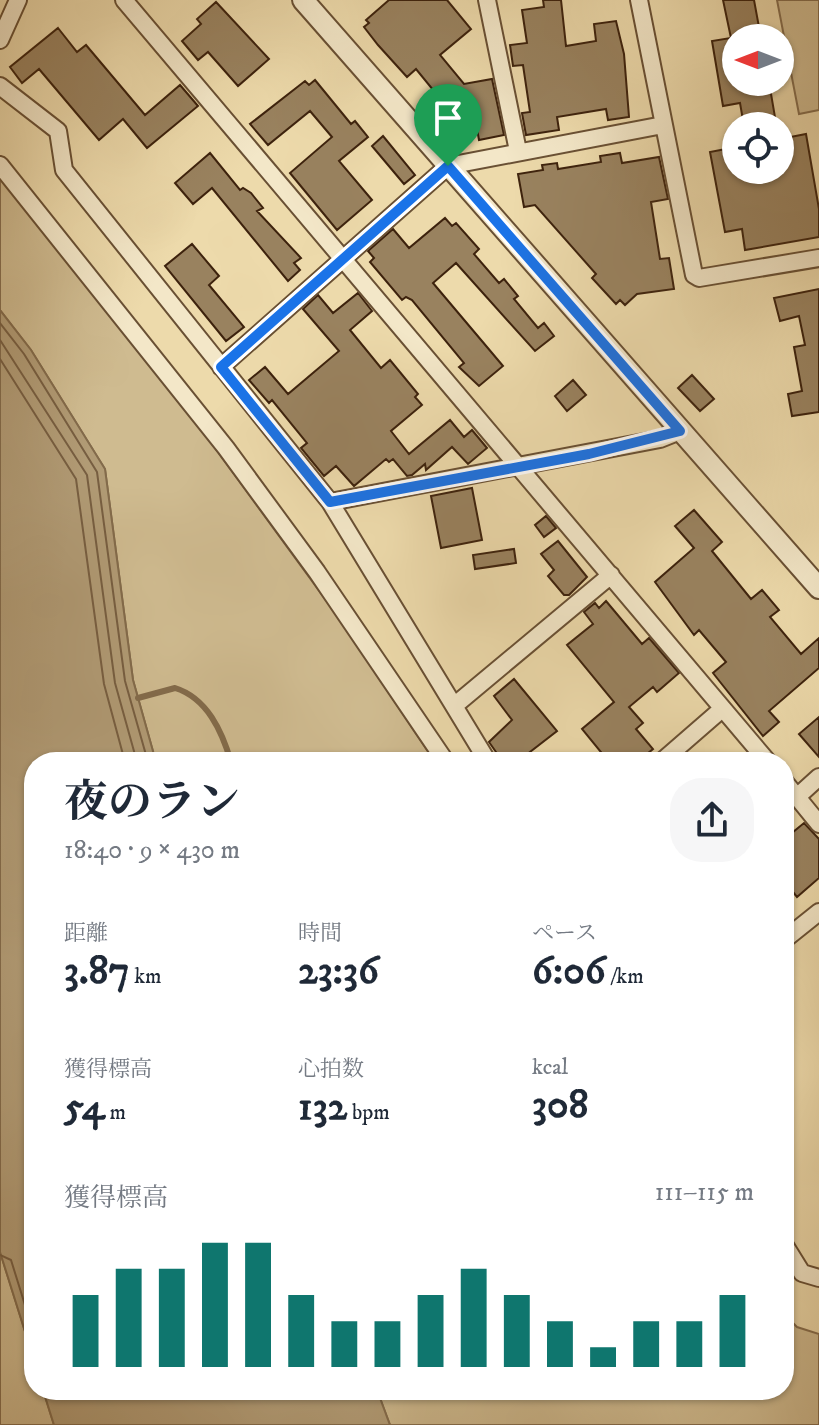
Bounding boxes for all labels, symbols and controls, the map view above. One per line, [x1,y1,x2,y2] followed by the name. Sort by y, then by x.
[722,24,794,96] north arrow
[722,24,794,184] map controls
[414,84,482,166] pin
[426,96,470,140] icon: arrive
[722,112,794,184] button: locate
[64,776,240,831] text: 夜のラン
[670,778,754,862] button: share
[64,834,240,867] text: 18:40 · 9 × 430 m
[64,920,108,947] text: 距離
[298,920,342,947] text: 時間
[532,920,597,947] text: ペース
[64,947,130,997] text: 3.87
[298,947,379,997] text: 23:36
[532,947,606,997] text: 6:06
[130,963,162,990] text: km
[606,963,644,990] text: /km
[532,1054,568,1081] text: kcal
[64,1056,152,1083] text: 獲得標高
[298,1056,364,1083] text: 心拍数
[532,1081,588,1131] text: 308
[64,1083,105,1133] text: 54
[298,1083,347,1133] text: 132
[105,1099,126,1126] text: m
[347,1099,390,1126] text: bpm
[655,1176,754,1209] text: 111–115 m
[64,1182,168,1215] text: 獲得標高

